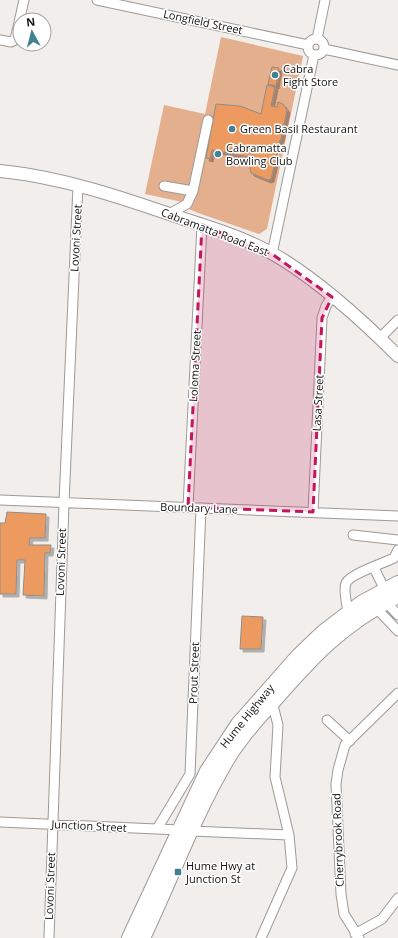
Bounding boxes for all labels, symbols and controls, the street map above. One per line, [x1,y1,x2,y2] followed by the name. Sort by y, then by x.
[162,6,244,37] street label: Longfield Street
[12,12,52,52] north arrow
[25,14,36,30] text: N
[283,61,338,89] place label: Cabra Fight Store
[270,70,280,80] marker: Cabra Fight Store
[240,121,358,136] place label: Green Basil Restaurant
[227,124,237,134] marker: Green Basil Restaurant
[226,140,293,168] place label: Cabramatta Bowling Club
[213,149,223,159] marker: Cabramatta Bowling Club
[66,204,85,272] street label: Lovoni Street
[159,204,271,259] street label: Cabramatta Road East
[185,330,204,402] street label: Loloma Street
[309,374,326,432] street label: Lasa Street
[160,499,238,516] street label: Boundary Lane
[52,528,69,596] street label: Lovoni Street
[185,642,202,704] street label: Prout Street
[216,680,277,751] street label: Hume Highway
[328,793,347,887] street label: Cherrybrook Road
[50,816,127,835] street label: Junction Street
[41,852,58,920] street label: Lovoni Street
[185,858,255,886] place label: Hume Hwy at Junction St
[173,867,183,877] marker: Hume Hwy at Junction St

